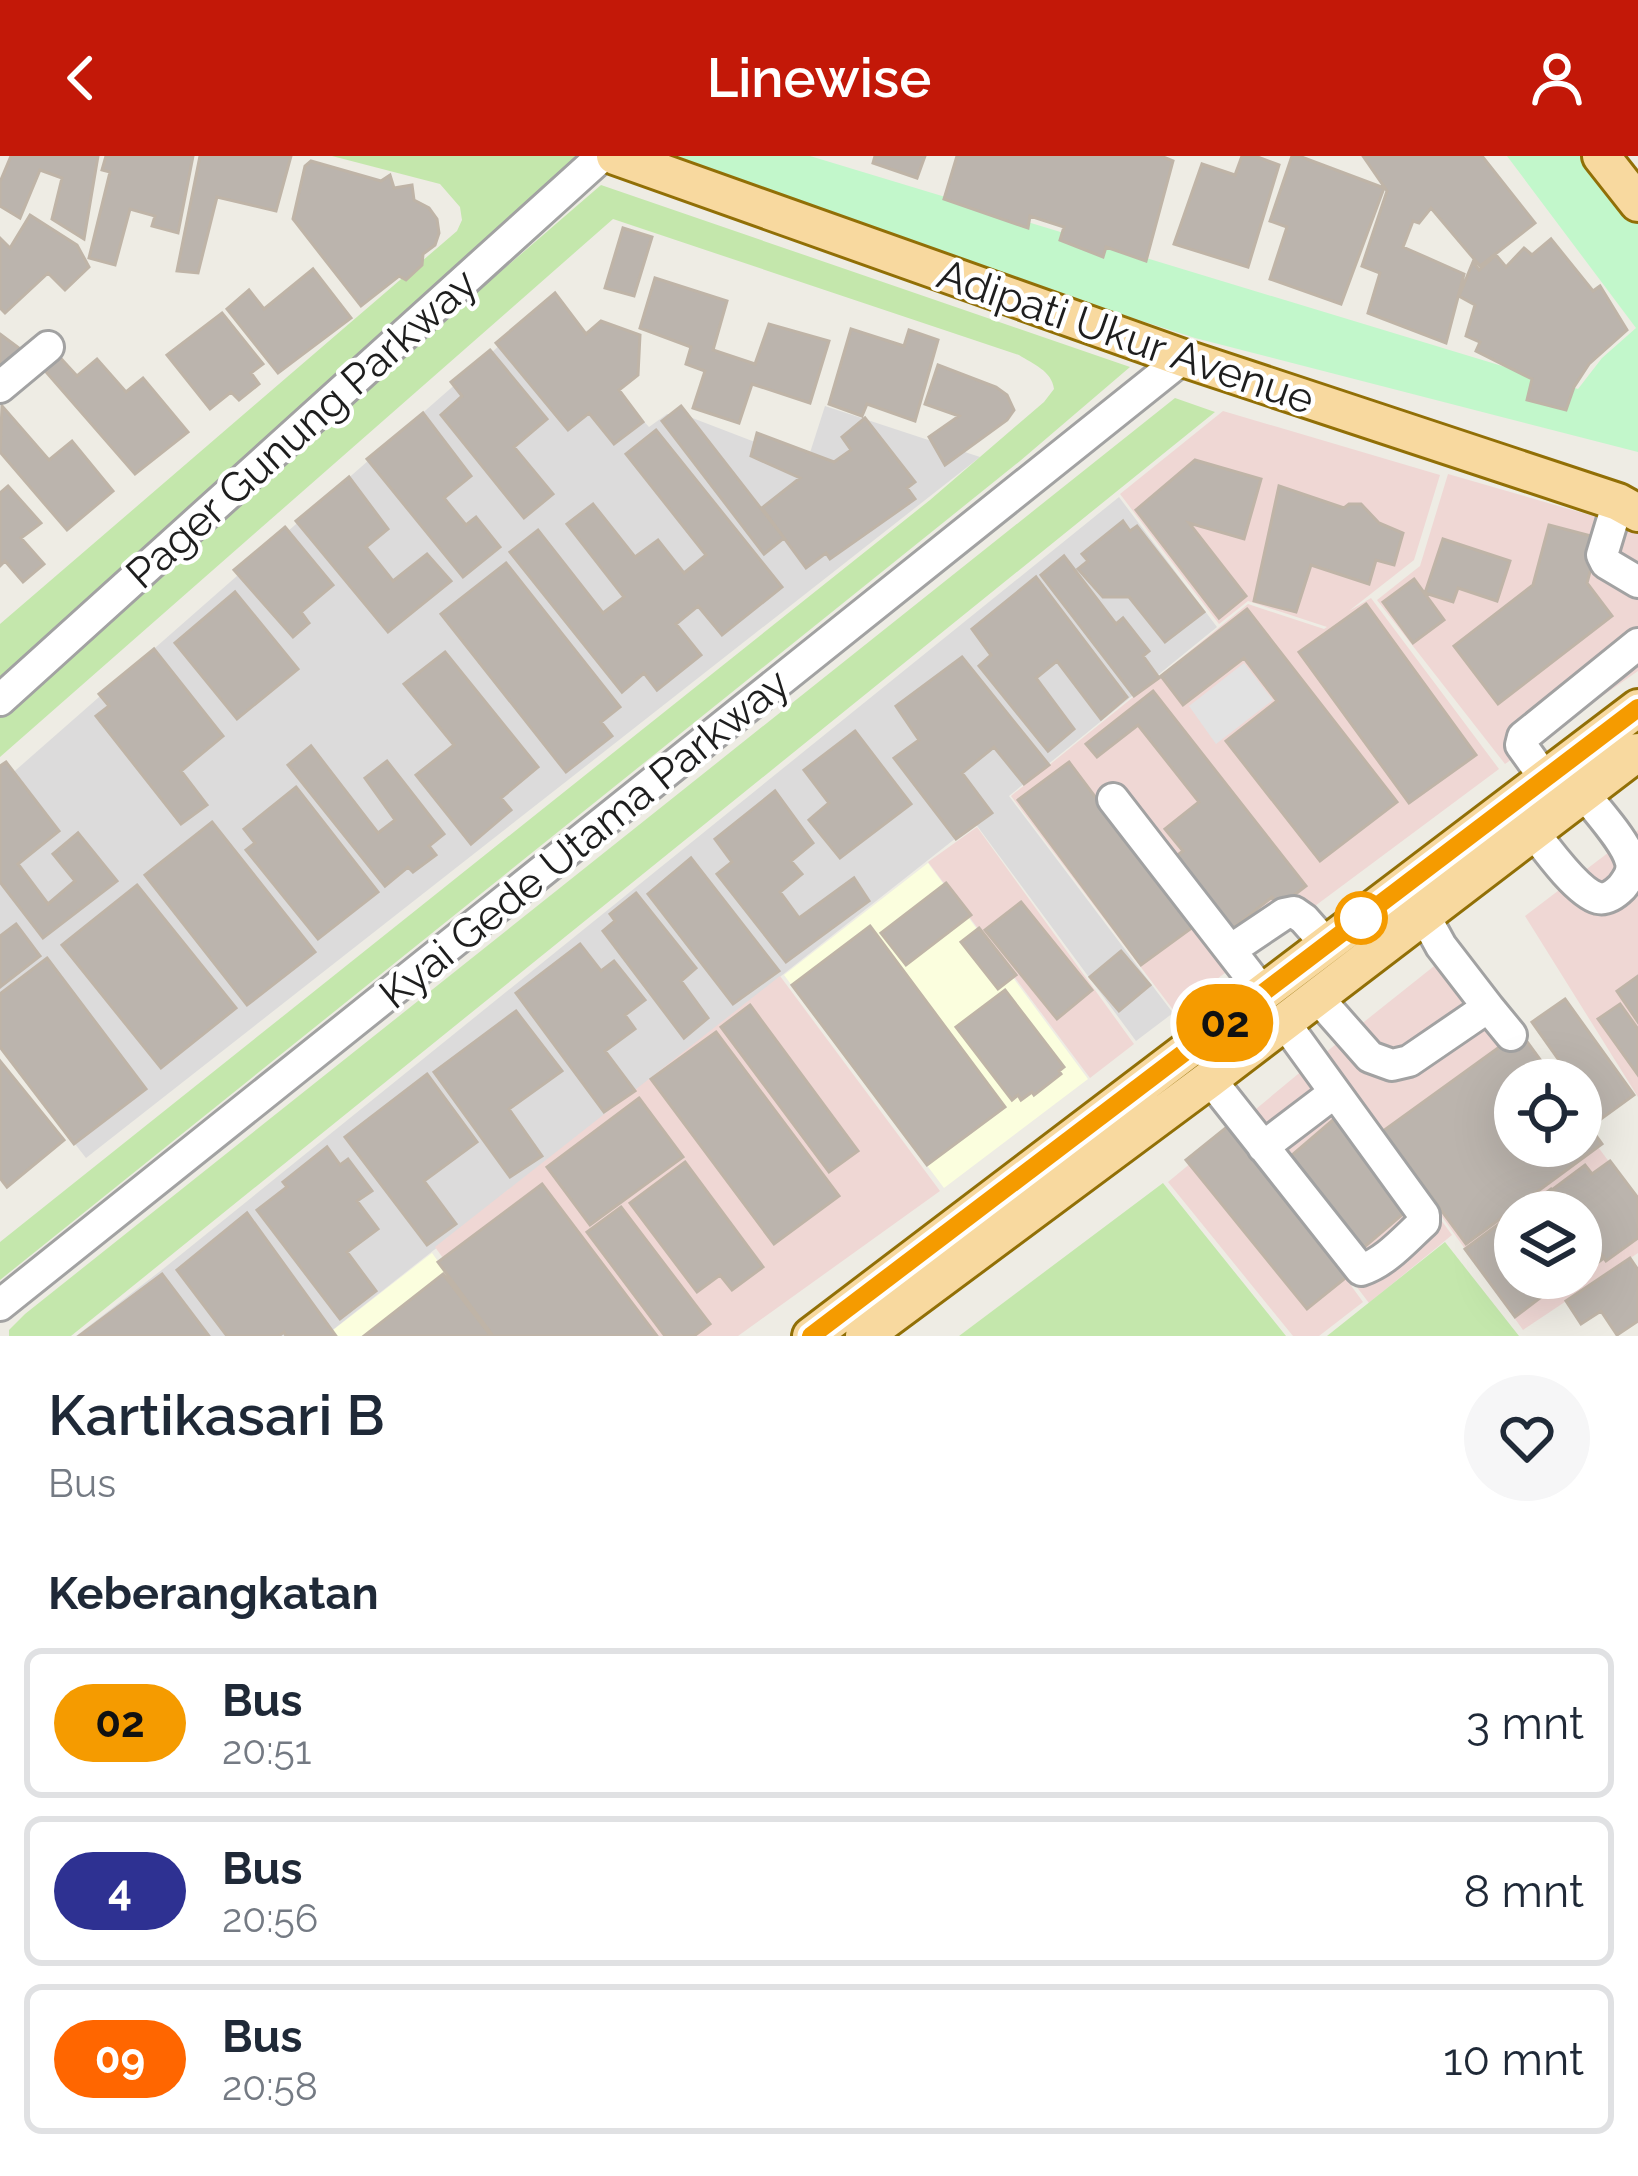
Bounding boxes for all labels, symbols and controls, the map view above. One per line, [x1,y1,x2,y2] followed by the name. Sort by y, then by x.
[48,45,114,111] icon: back
[1524,45,1590,111] icon: person
[707,46,931,110] text: Linewise
[931,249,1320,424] street label: Adipati Ukur Avenue
[116,258,486,598] street label: Pager Gunung Parkway
[370,658,799,1018] street label: Kyai Gede Utama Parkway
[1336,893,1386,943] unlabelled marker
[1171,984,1279,1062] line badge: 02
[1200,998,1250,1047] text: 02
[1494,1059,1602,1299] map controls
[1494,1059,1602,1167] button: locate
[1494,1191,1602,1299] button: layers
[1464,1375,1590,1501] button: heart
[48,1381,385,1448] text: Kartikasari B
[48,1460,116,1506] text: Bus
[48,1567,379,1620] text: Keberangkatan
[222,1674,303,1727] text: Bus
[1466,1697,1584,1750] text: 3 mnt
[95,1698,145,1747] text: 02
[222,1727,311,1773] text: 20:51
[222,1842,303,1895] text: Bus
[1463,1865,1584,1918] text: 8 mnt
[108,1866,132,1915] text: 4
[222,1895,318,1941] text: 20:56
[222,2010,303,2063] text: Bus
[1443,2033,1584,2086] text: 10 mnt
[95,2034,145,2083] text: 09
[222,2063,318,2109] text: 20:58

